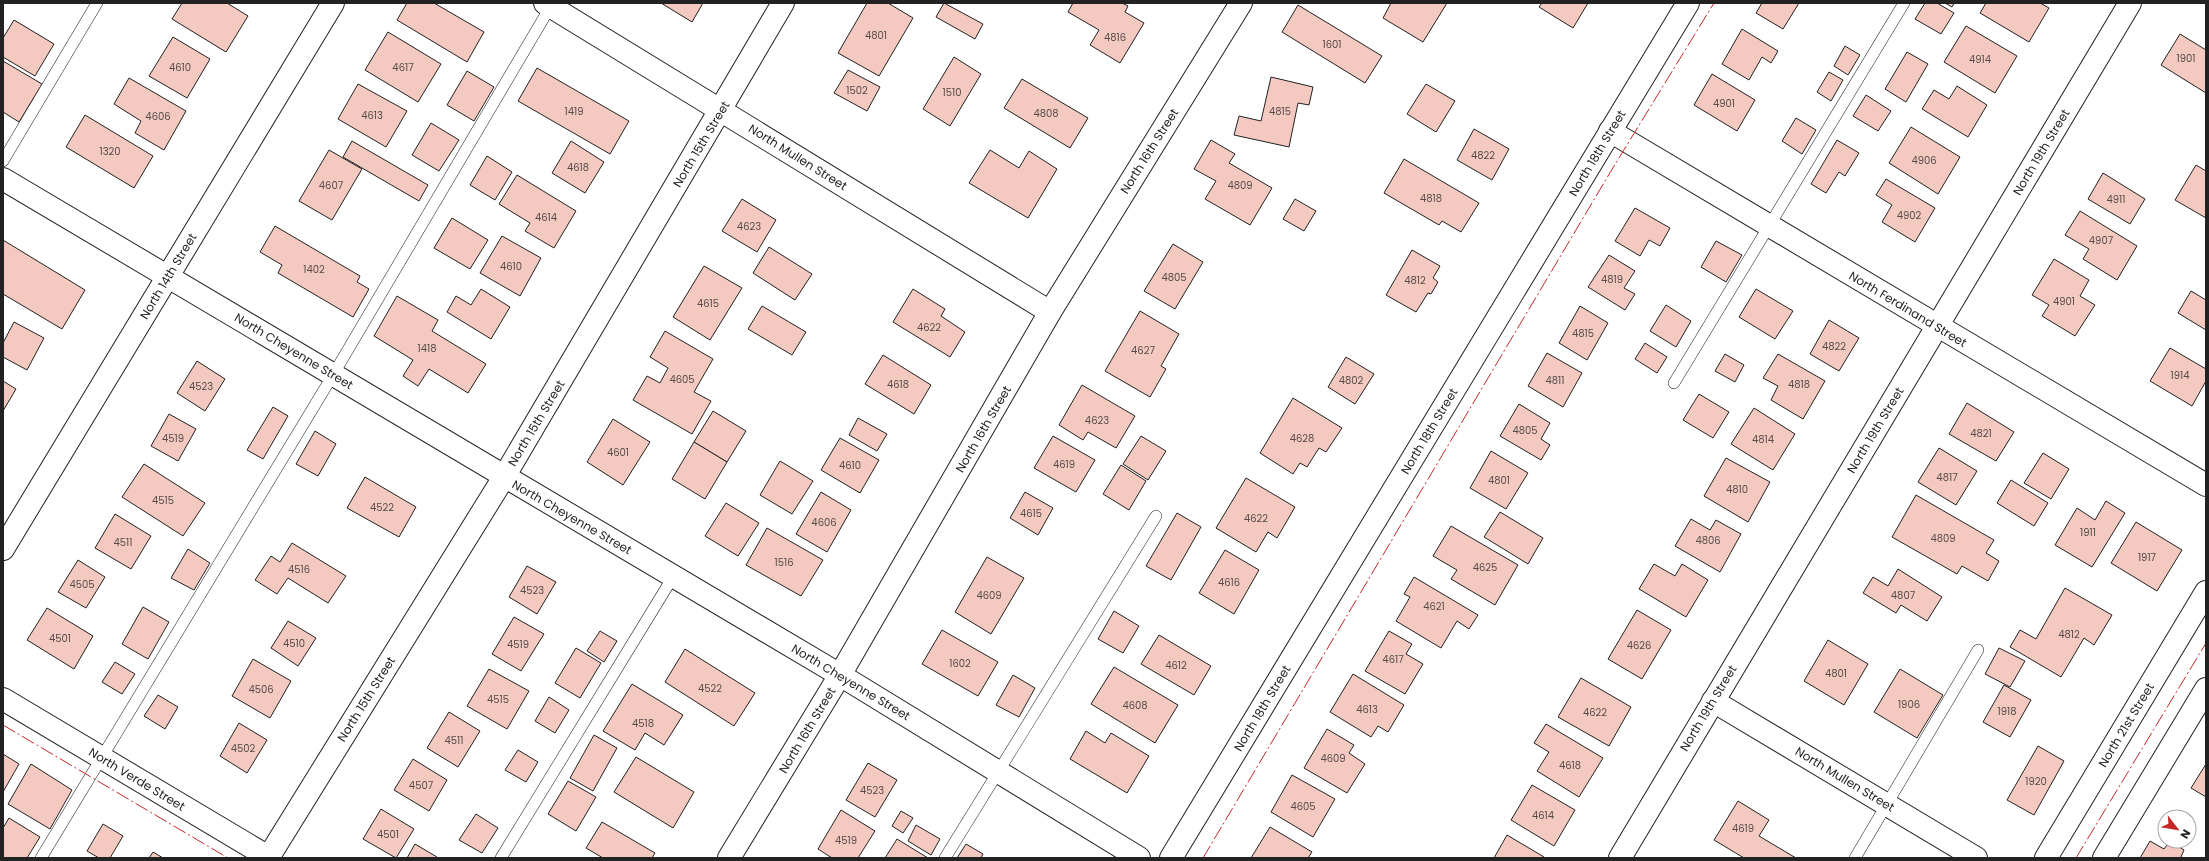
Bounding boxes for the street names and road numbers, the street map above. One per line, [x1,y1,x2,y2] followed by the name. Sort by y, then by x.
[669,98,733,190] street label: North 15th Street
[1116,105,1182,197] street label: North 16th Street
[2009,106,2073,198] street label: North 19th Street
[1565,107,1629,199] street label: North 18th Street
[745,120,851,194] street label: North Mullen Street
[136,230,200,322] street label: North 14th Street
[1846,267,1970,351] street label: North Ferdinand Street
[232,309,356,393] street label: North Cheyenne Street
[504,377,568,469] street label: North 15th Street
[951,382,1015,476] street label: North 16th Street
[1843,384,1907,476] street label: North 19th Street
[1397,385,1461,477] street label: North 18th Street
[509,476,635,558] street label: North Cheyenne Street
[789,640,913,724] street label: North Cheyenne Street
[333,653,399,745] street label: North 15th Street
[1230,662,1294,754] street label: North 18th Street
[1676,662,1740,754] street label: North 19th Street
[2094,680,2158,770] street label: North 21st Street
[775,684,839,776] street label: North 16th Street
[86,743,188,815] street label: North Verde Street
[1792,743,1898,815] street label: North Mullen Street

